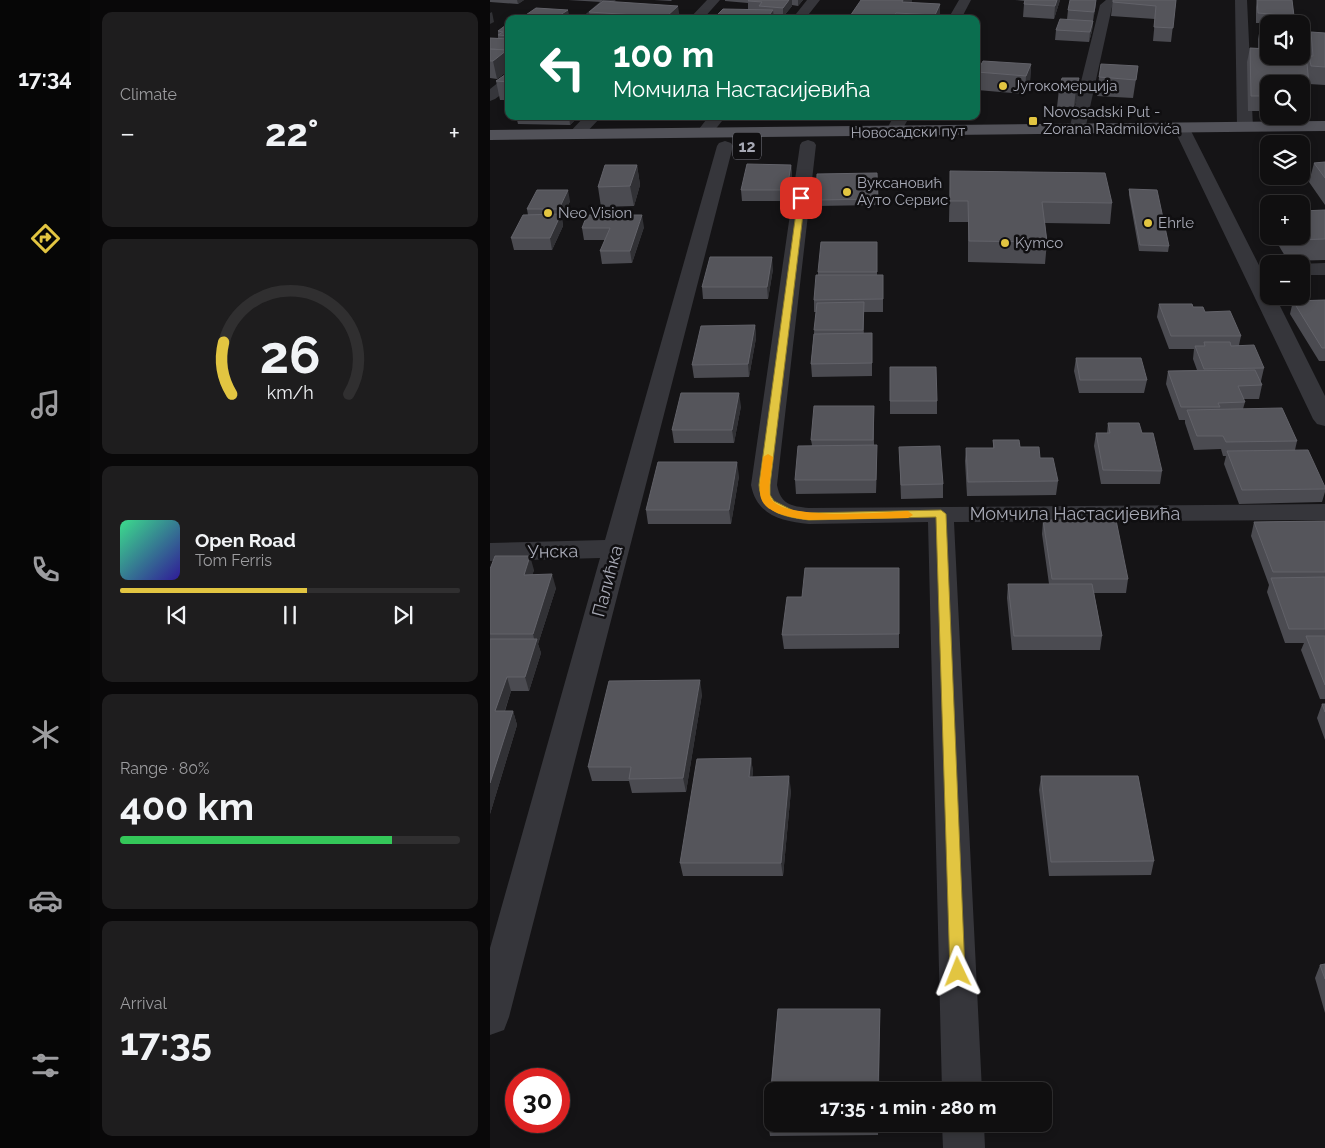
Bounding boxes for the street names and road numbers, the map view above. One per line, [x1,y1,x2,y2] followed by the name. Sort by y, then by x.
[851,122,965,142] street label: Новосадски пут
[733,132,761,160] road number: 12
[970,503,1180,524] street label: Момчила Настасијевића
[528,540,578,562] street label: Унска
[587,543,627,619] street label: Палићка

